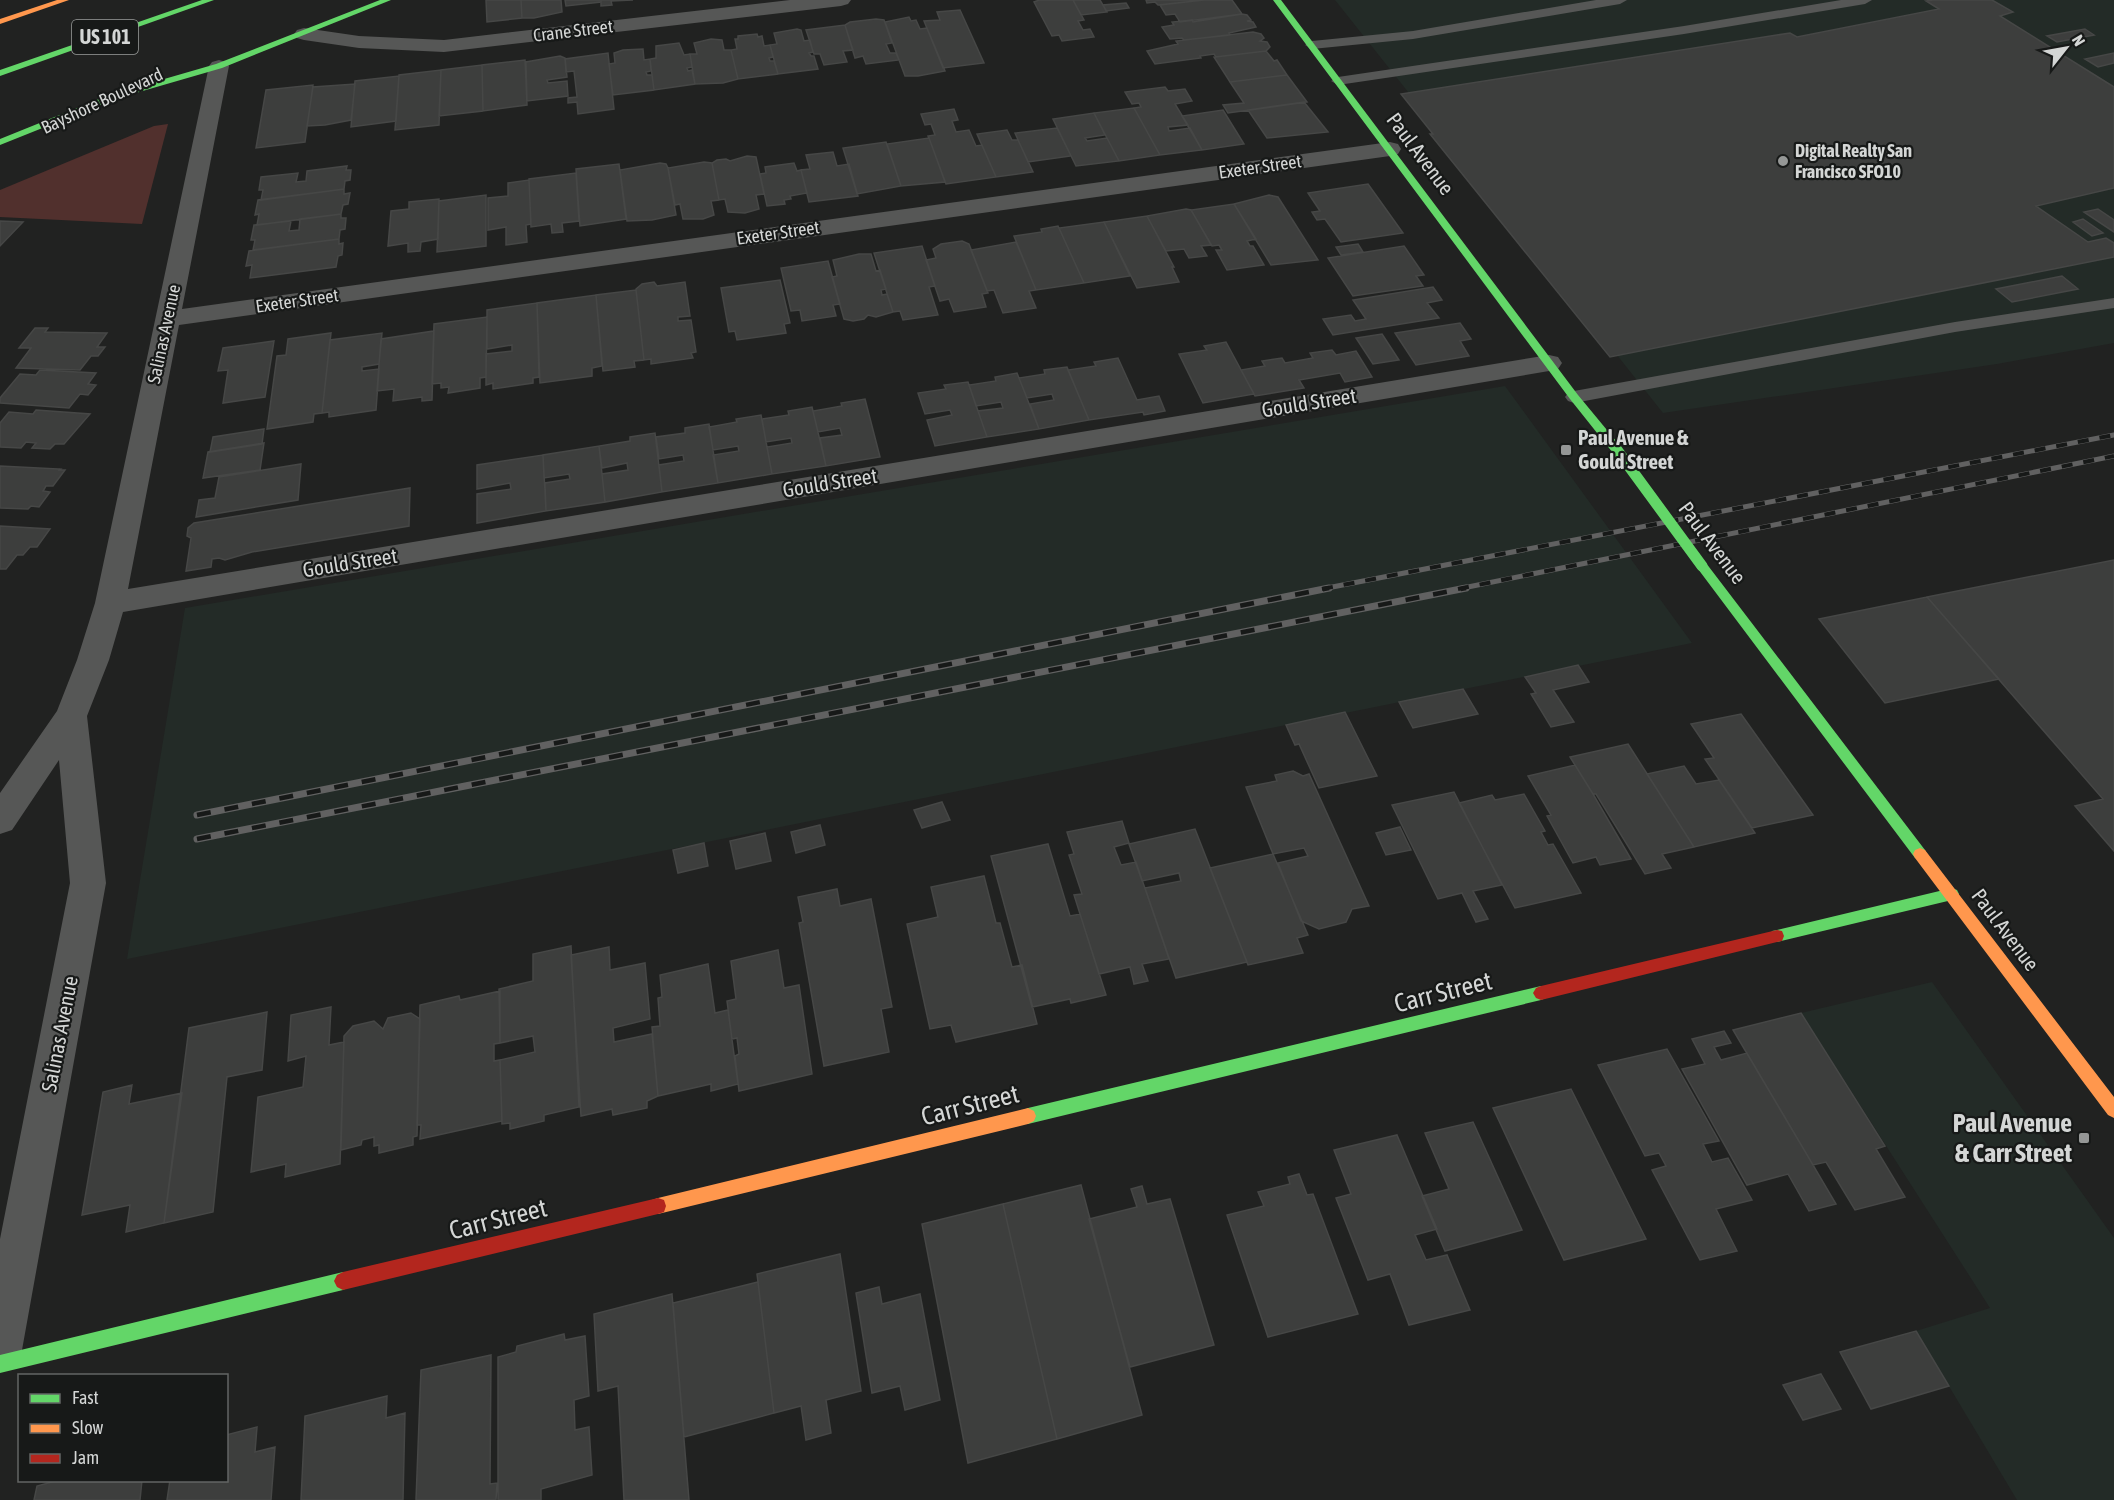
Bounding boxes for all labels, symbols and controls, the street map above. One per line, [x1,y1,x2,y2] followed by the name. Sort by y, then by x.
[532,15,614,46] street label: Crane Street
[2036,18,2096,78] north arrow
[72,20,138,54] road number: US 101
[2069,32,2089,49] text: N
[38,63,166,138] street label: Bayshore Boulevard
[1382,108,1459,199] street label: Paul Avenue
[1795,140,1912,182] place label: Digital Realty San Francisco SFO10
[1217,150,1303,183] street label: Exeter Street
[1776,154,1790,168] marker: Digital Realty San Francisco SFO10
[735,216,821,249] street label: Exeter Street
[143,283,184,385] street label: Salinas Avenue
[254,284,340,317] street label: Exeter Street
[1260,383,1358,421] street label: Gould Street
[1578,425,1689,473] place label: Paul Avenue & Gould Street
[1559,443,1573,457] marker: Paul Avenue & Gould Street
[781,463,879,501] street label: Gould Street
[1674,497,1751,588] street label: Paul Avenue
[301,543,399,581] street label: Gould Street
[1967,884,2044,975] street label: Paul Avenue
[1391,965,1495,1019] street label: Carr Street
[36,974,82,1094] street label: Salinas Avenue
[918,1078,1022,1132] street label: Carr Street
[1953,1108,2073,1168] place label: Paul Avenue & Carr Street
[2077,1131,2091,1145] marker: Paul Avenue & Carr Street
[446,1192,550,1246] street label: Carr Street
[18,1374,228,1482] legend
[72,1387,99,1408] text: Fast
[72,1417,103,1438] text: Slow
[72,1447,99,1468] text: Jam

